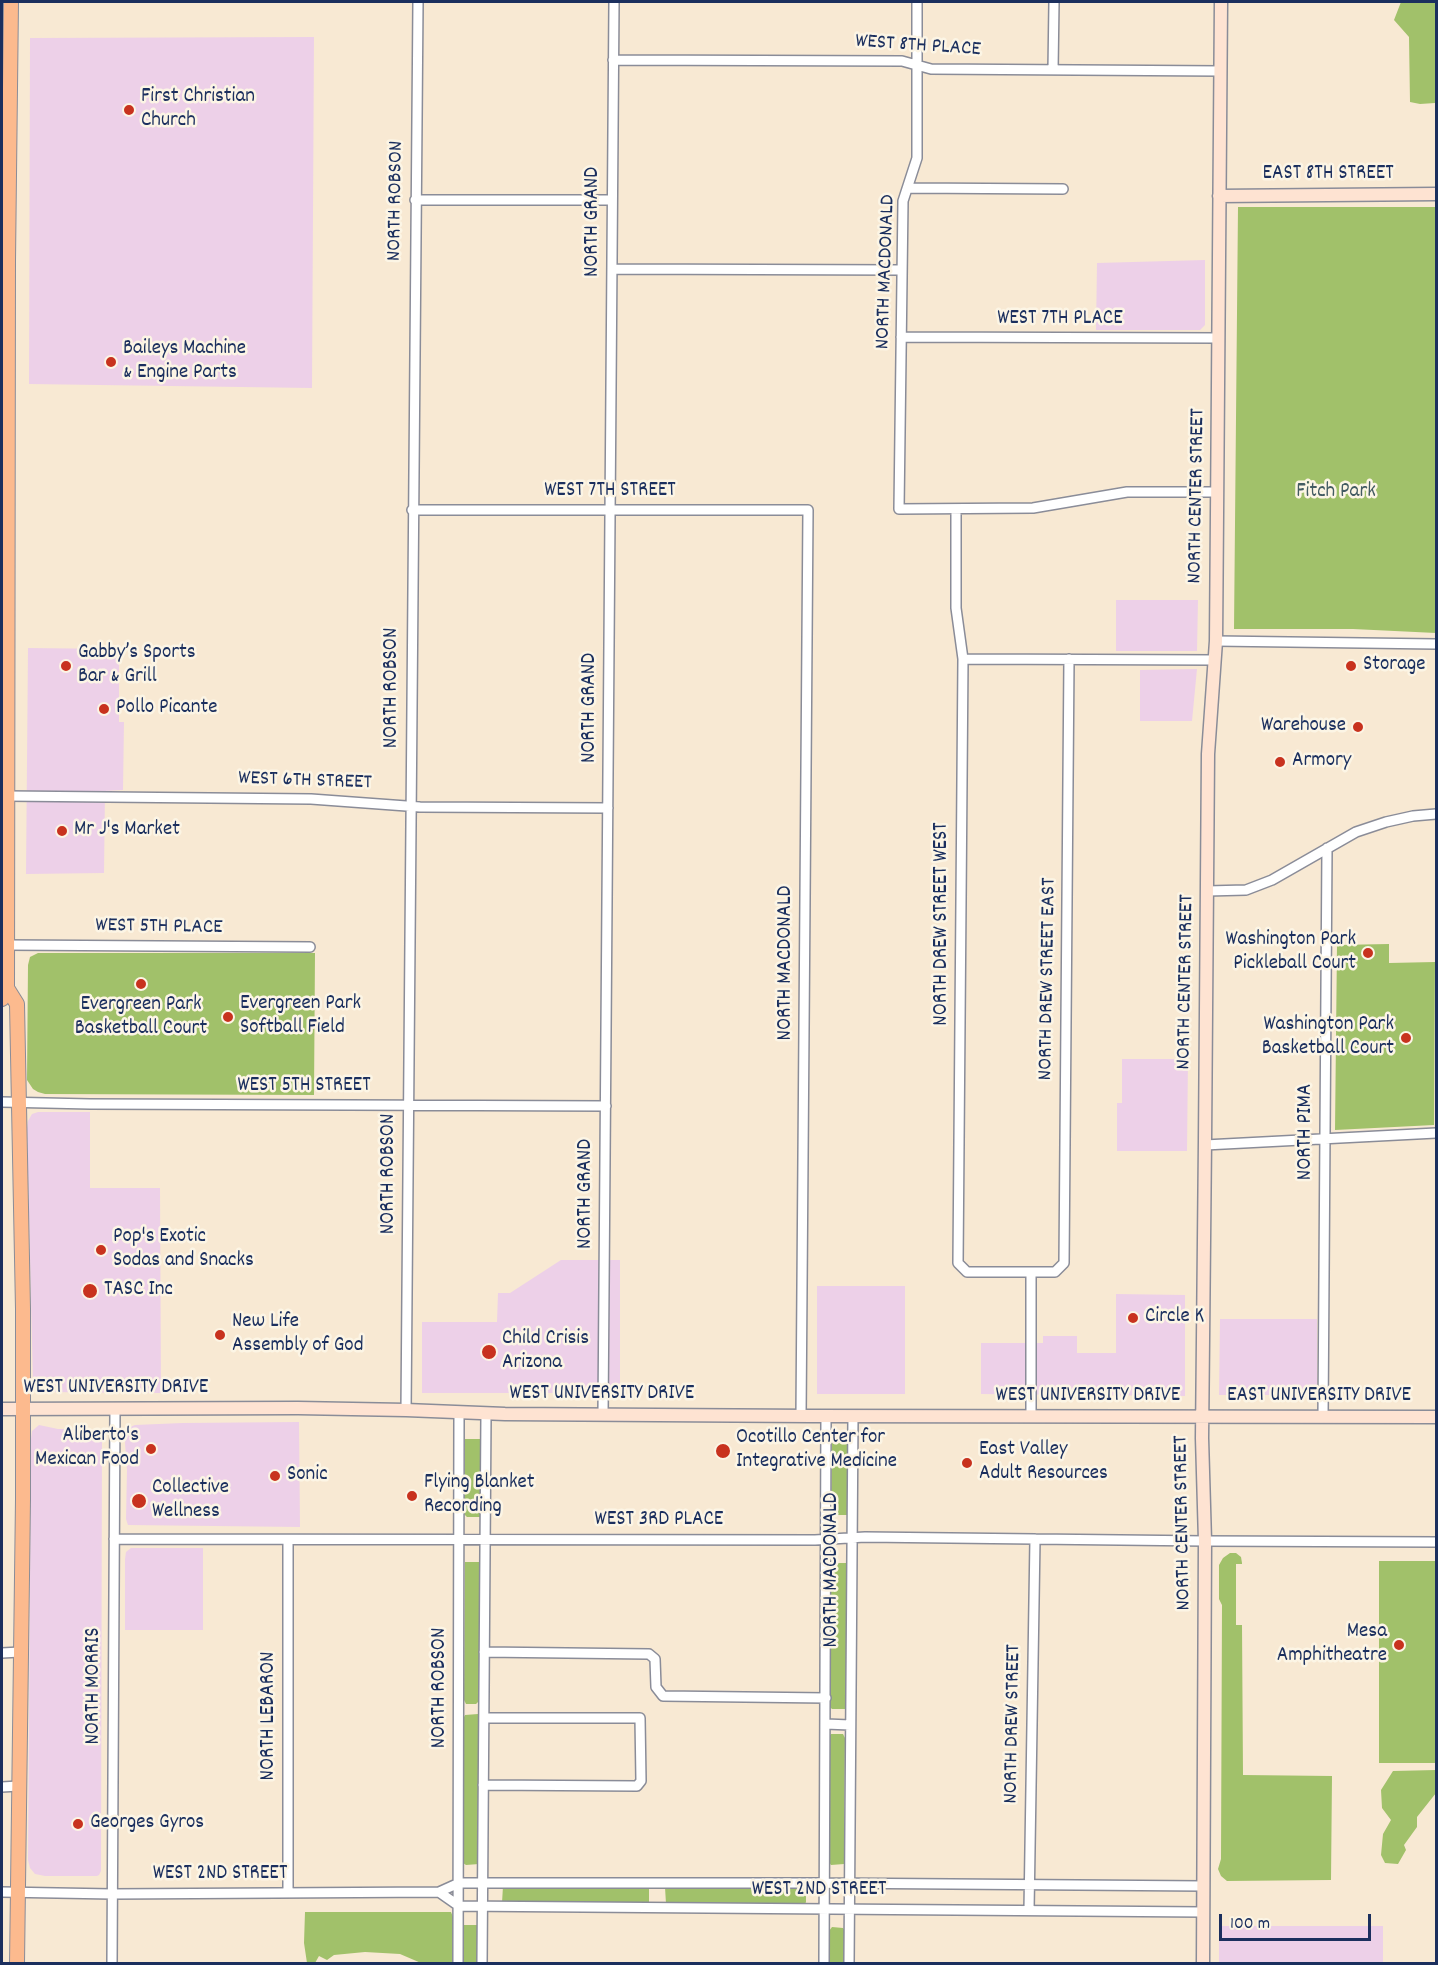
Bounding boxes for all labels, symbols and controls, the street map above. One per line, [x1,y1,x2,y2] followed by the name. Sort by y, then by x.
[854,30,982,64] street label: WEST 8TH PLACE
[141,85,255,135] place label: First Christian Church
[122,103,136,117] marker: First Christian Church
[383,141,411,261] street label: NORTH ROBSON
[1262,162,1394,188] street label: EAST 8TH STREET
[581,167,607,277] street label: NORTH GRAND
[872,194,902,350] street label: NORTH MACDONALD
[997,307,1123,333] street label: WEST 7TH PLACE
[123,337,246,387] place label: Baileys Machine & Engine Parts
[104,355,118,369] marker: Baileys Machine & Engine Parts
[1184,408,1212,584] street label: NORTH CENTER STREET
[544,479,676,505] street label: WEST 7TH STREET
[1296,480,1376,506] park label: Fitch Park
[380,628,406,748] street label: NORTH ROBSON
[78,641,196,691] place label: Gabby’s Sports Bar & Grill
[578,653,604,763] street label: NORTH GRAND
[1363,653,1425,679] place label: Storage
[59,659,73,673] marker: Gabby’s Sports Bar & Grill
[1344,659,1358,673] marker: Storage
[116,696,217,722] place label: Pollo Picante
[97,702,111,716] marker: Pollo Picante
[1261,714,1346,740] place label: Warehouse
[1351,720,1365,734] marker: Warehouse
[1292,749,1351,775] place label: Armory
[1273,755,1287,769] marker: Armory
[238,767,372,797] street label: WEST 6TH STREET
[74,818,180,844] place label: Mr J's Market
[930,822,956,1026] street label: NORTH DREW STREET WEST
[55,824,69,838] marker: Mr J's Market
[1035,877,1063,1081] street label: NORTH DREW STREET EAST
[774,886,800,1040] street label: NORTH MACDONALD
[1173,894,1201,1070] street label: NORTH CENTER STREET
[95,914,223,942] street label: WEST 5TH PLACE
[1226,928,1356,978] place label: Washington Park Pickleball Court
[1361,946,1375,960] marker: Washington Park Pickleball Court
[134,977,148,991] marker: Evergreen Park Basketball Court
[240,992,361,1042] place label: Evergreen Park Softball Field
[75,993,207,1043] place label: Evergreen Park Basketball Court
[221,1010,235,1024] marker: Evergreen Park Softball Field
[1262,1013,1394,1063] place label: Washington Park Basketball Court
[1399,1031,1413,1045] marker: Washington Park Basketball Court
[237,1074,371,1100] street label: WEST 5TH STREET
[1294,1084,1320,1180] street label: NORTH PIMA
[377,1114,403,1234] street label: NORTH ROBSON
[574,1139,600,1249] street label: NORTH GRAND
[113,1225,254,1275] place label: Pop's Exotic Sodas and Snacks
[94,1243,108,1257] marker: Pop's Exotic Sodas and Snacks
[104,1278,173,1304] place label: TASC Inc
[81,1282,99,1300] marker: TASC Inc
[1145,1305,1204,1331] place label: Circle K
[232,1310,364,1360] place label: New Life Assembly of God
[1126,1311,1140,1325] marker: Circle K
[502,1327,589,1377] place label: Child Crisis Arizona
[213,1328,227,1342] marker: New Life Assembly of God
[480,1343,498,1361] marker: Child Crisis Arizona
[24,1376,208,1402] street label: WEST UNIVERSITY DRIVE
[510,1382,694,1408] street label: WEST UNIVERSITY DRIVE
[996,1384,1180,1410] street label: WEST UNIVERSITY DRIVE
[1227,1384,1411,1410] street label: EAST UNIVERSITY DRIVE
[35,1424,139,1474] place label: Aliberto's Mexican Food
[736,1426,897,1476] place label: Ocotillo Center for Integrative Medicine
[1170,1435,1198,1611] street label: NORTH CENTER STREET
[979,1438,1108,1488] place label: East Valley Adult Resources
[144,1442,158,1456] marker: Aliberto's Mexican Food
[714,1442,732,1460] marker: Ocotillo Center for Integrative Medicine
[960,1456,974,1470] marker: East Valley Adult Resources
[287,1463,328,1489] place label: Sonic
[268,1469,282,1483] marker: Sonic
[424,1471,535,1521] place label: Flying Blanket Recording
[152,1476,229,1526] place label: Collective Wellness
[405,1489,419,1503] marker: Flying Blanket Recording
[130,1492,148,1510] marker: Collective Wellness
[820,1493,846,1647] street label: NORTH MACDONALD
[595,1508,723,1534] street label: WEST 3RD PLACE
[1277,1620,1387,1670] place label: Mesa Amphitheatre
[82,1627,108,1745] street label: NORTH MORRIS
[428,1628,454,1748] street label: NORTH ROBSON
[1392,1638,1406,1652] marker: Mesa Amphitheatre
[1000,1644,1028,1804] street label: NORTH DREW STREET
[257,1652,283,1780] street label: NORTH LEBARON
[90,1811,204,1837] place label: Georges Gyros
[71,1817,85,1831] marker: Georges Gyros
[153,1862,287,1888] street label: WEST 2ND STREET
[752,1878,886,1904] street label: WEST 2ND STREET
[1222,1902,1374,1940] scale bar
[1230,1912,1270,1937] text: 100 m

